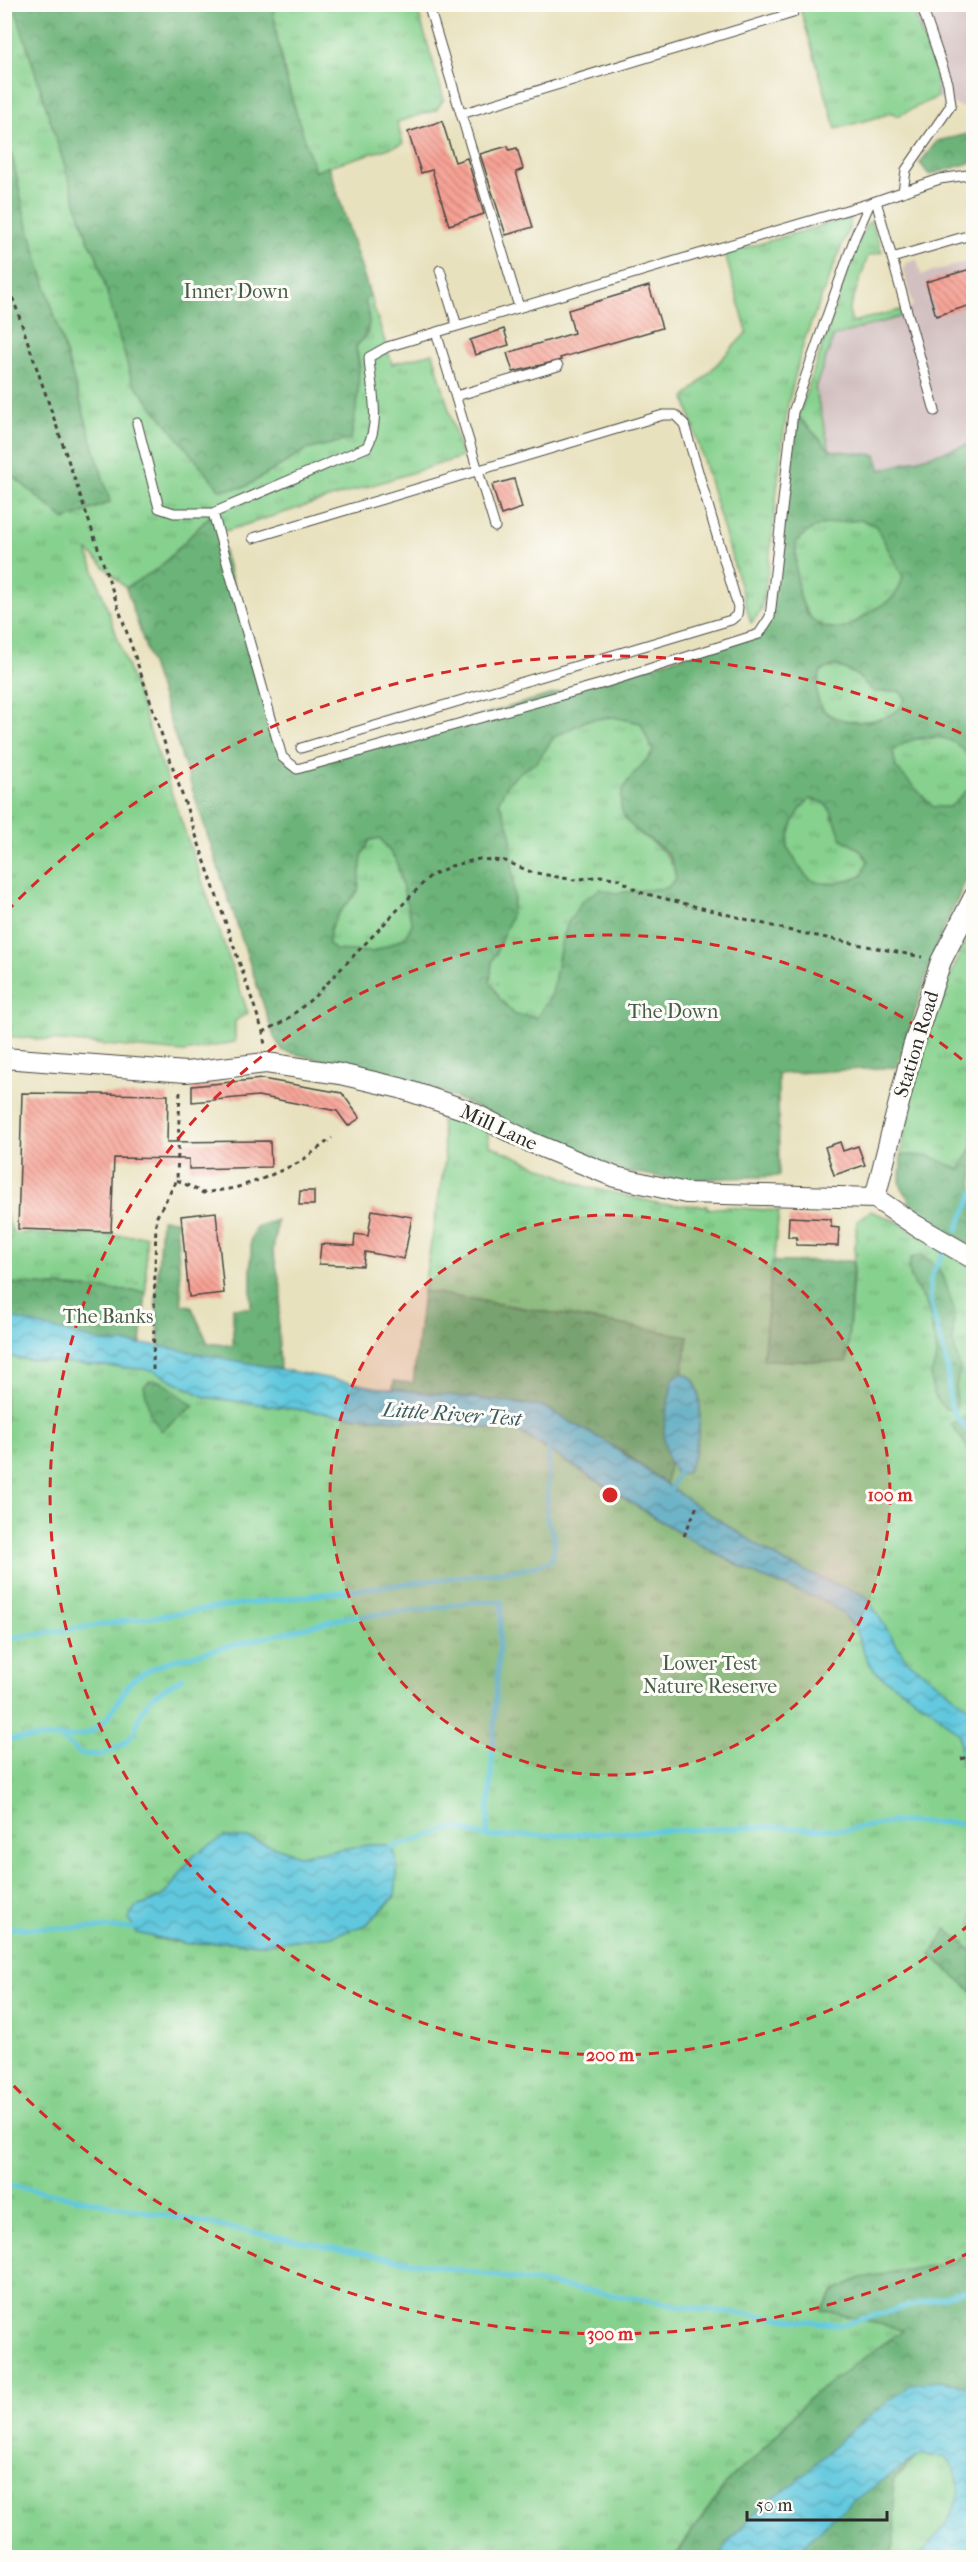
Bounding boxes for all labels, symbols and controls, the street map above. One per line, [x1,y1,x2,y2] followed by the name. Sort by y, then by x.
[183,280,289,303] park label: Inner Down
[889,987,944,1100] street label: Station Road
[628,1000,719,1023] park label: The Down
[457,1100,541,1155] street label: Mill Lane
[63,1305,153,1328] park label: The Banks
[380,1397,524,1431] water label: Little River Test
[600,1485,620,1505] centre of rings
[867,1485,914,1506] text: 100 m
[643,1652,777,1698] park label: Lower Test Nature Reserve
[586,2045,635,2066] text: 200 m
[587,2324,634,2345] text: 300 m
[747,2484,886,2522] scale bar
[756,2495,793,2516] text: 50 m

